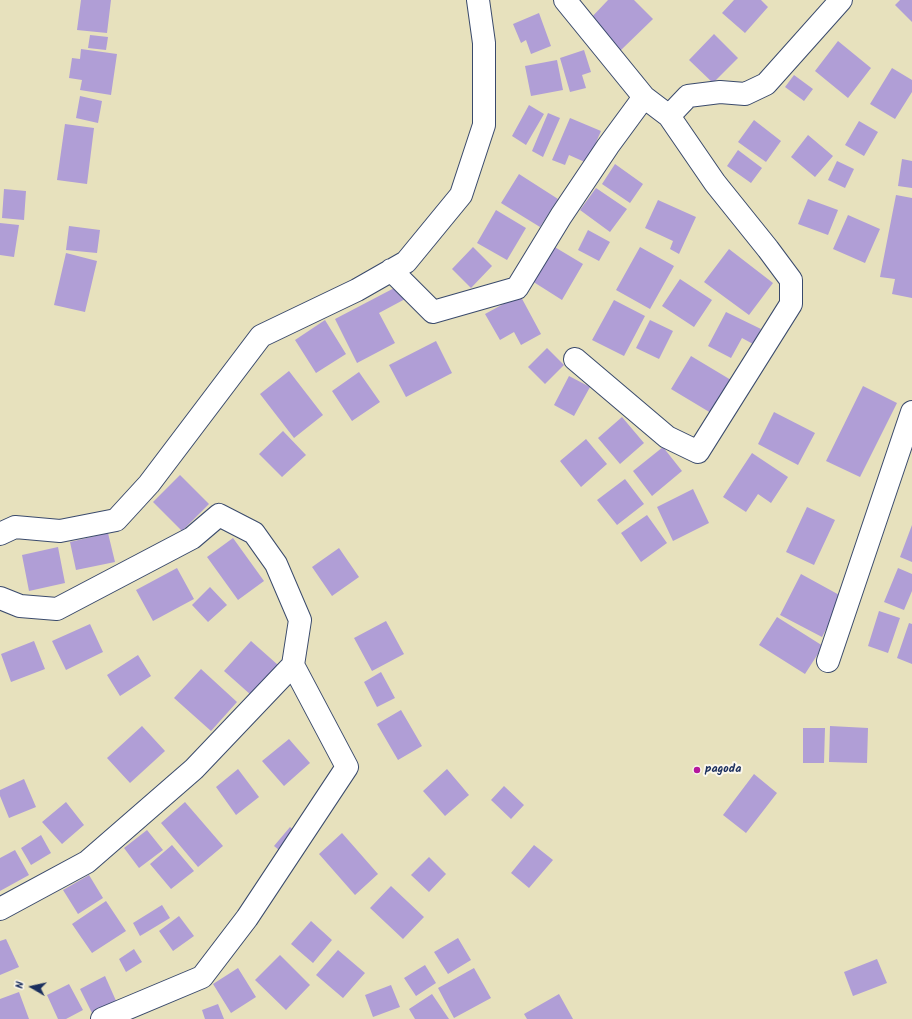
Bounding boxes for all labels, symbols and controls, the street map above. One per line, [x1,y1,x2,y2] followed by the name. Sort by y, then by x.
[705,763,741,777] place label: pagoda
[692,765,702,775] marker: pagoda
[12,967,52,1007] north arrow
[11,980,30,990] text: N

